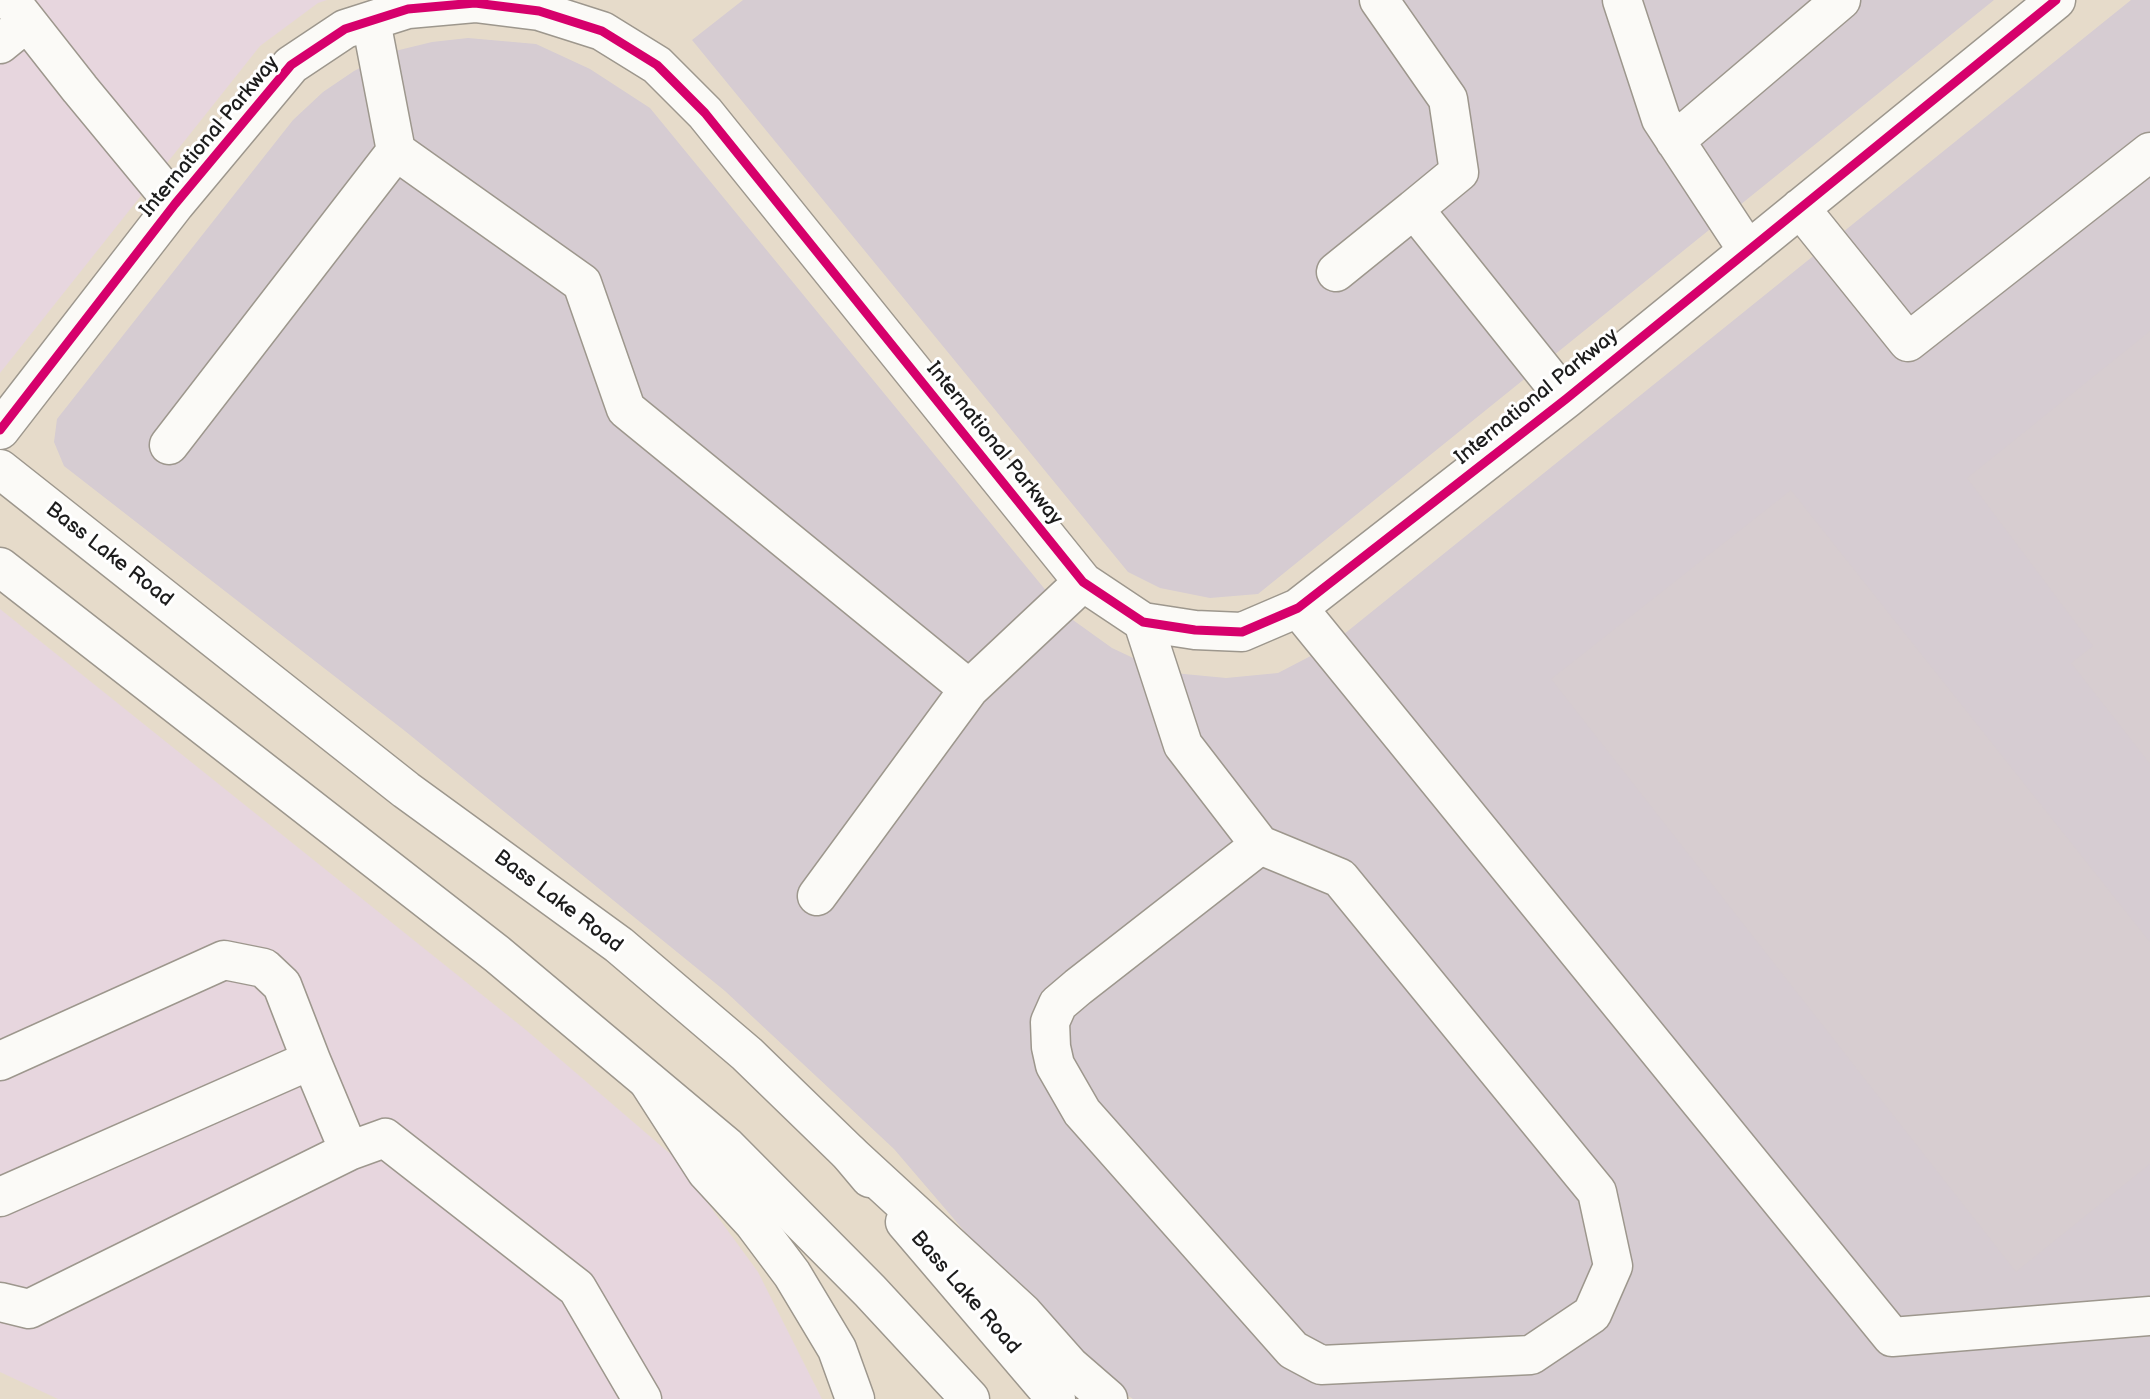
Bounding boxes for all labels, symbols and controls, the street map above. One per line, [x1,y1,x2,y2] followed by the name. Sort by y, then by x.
[135,51,285,223] street label: International Parkway
[1450,323,1624,471] street label: International Parkway
[920,357,1068,531] street label: International Parkway
[40,497,178,613] street label: Bass Lake Road
[489,845,627,959] street label: Bass Lake Road
[905,1226,1025,1360] street label: Bass Lake Road

